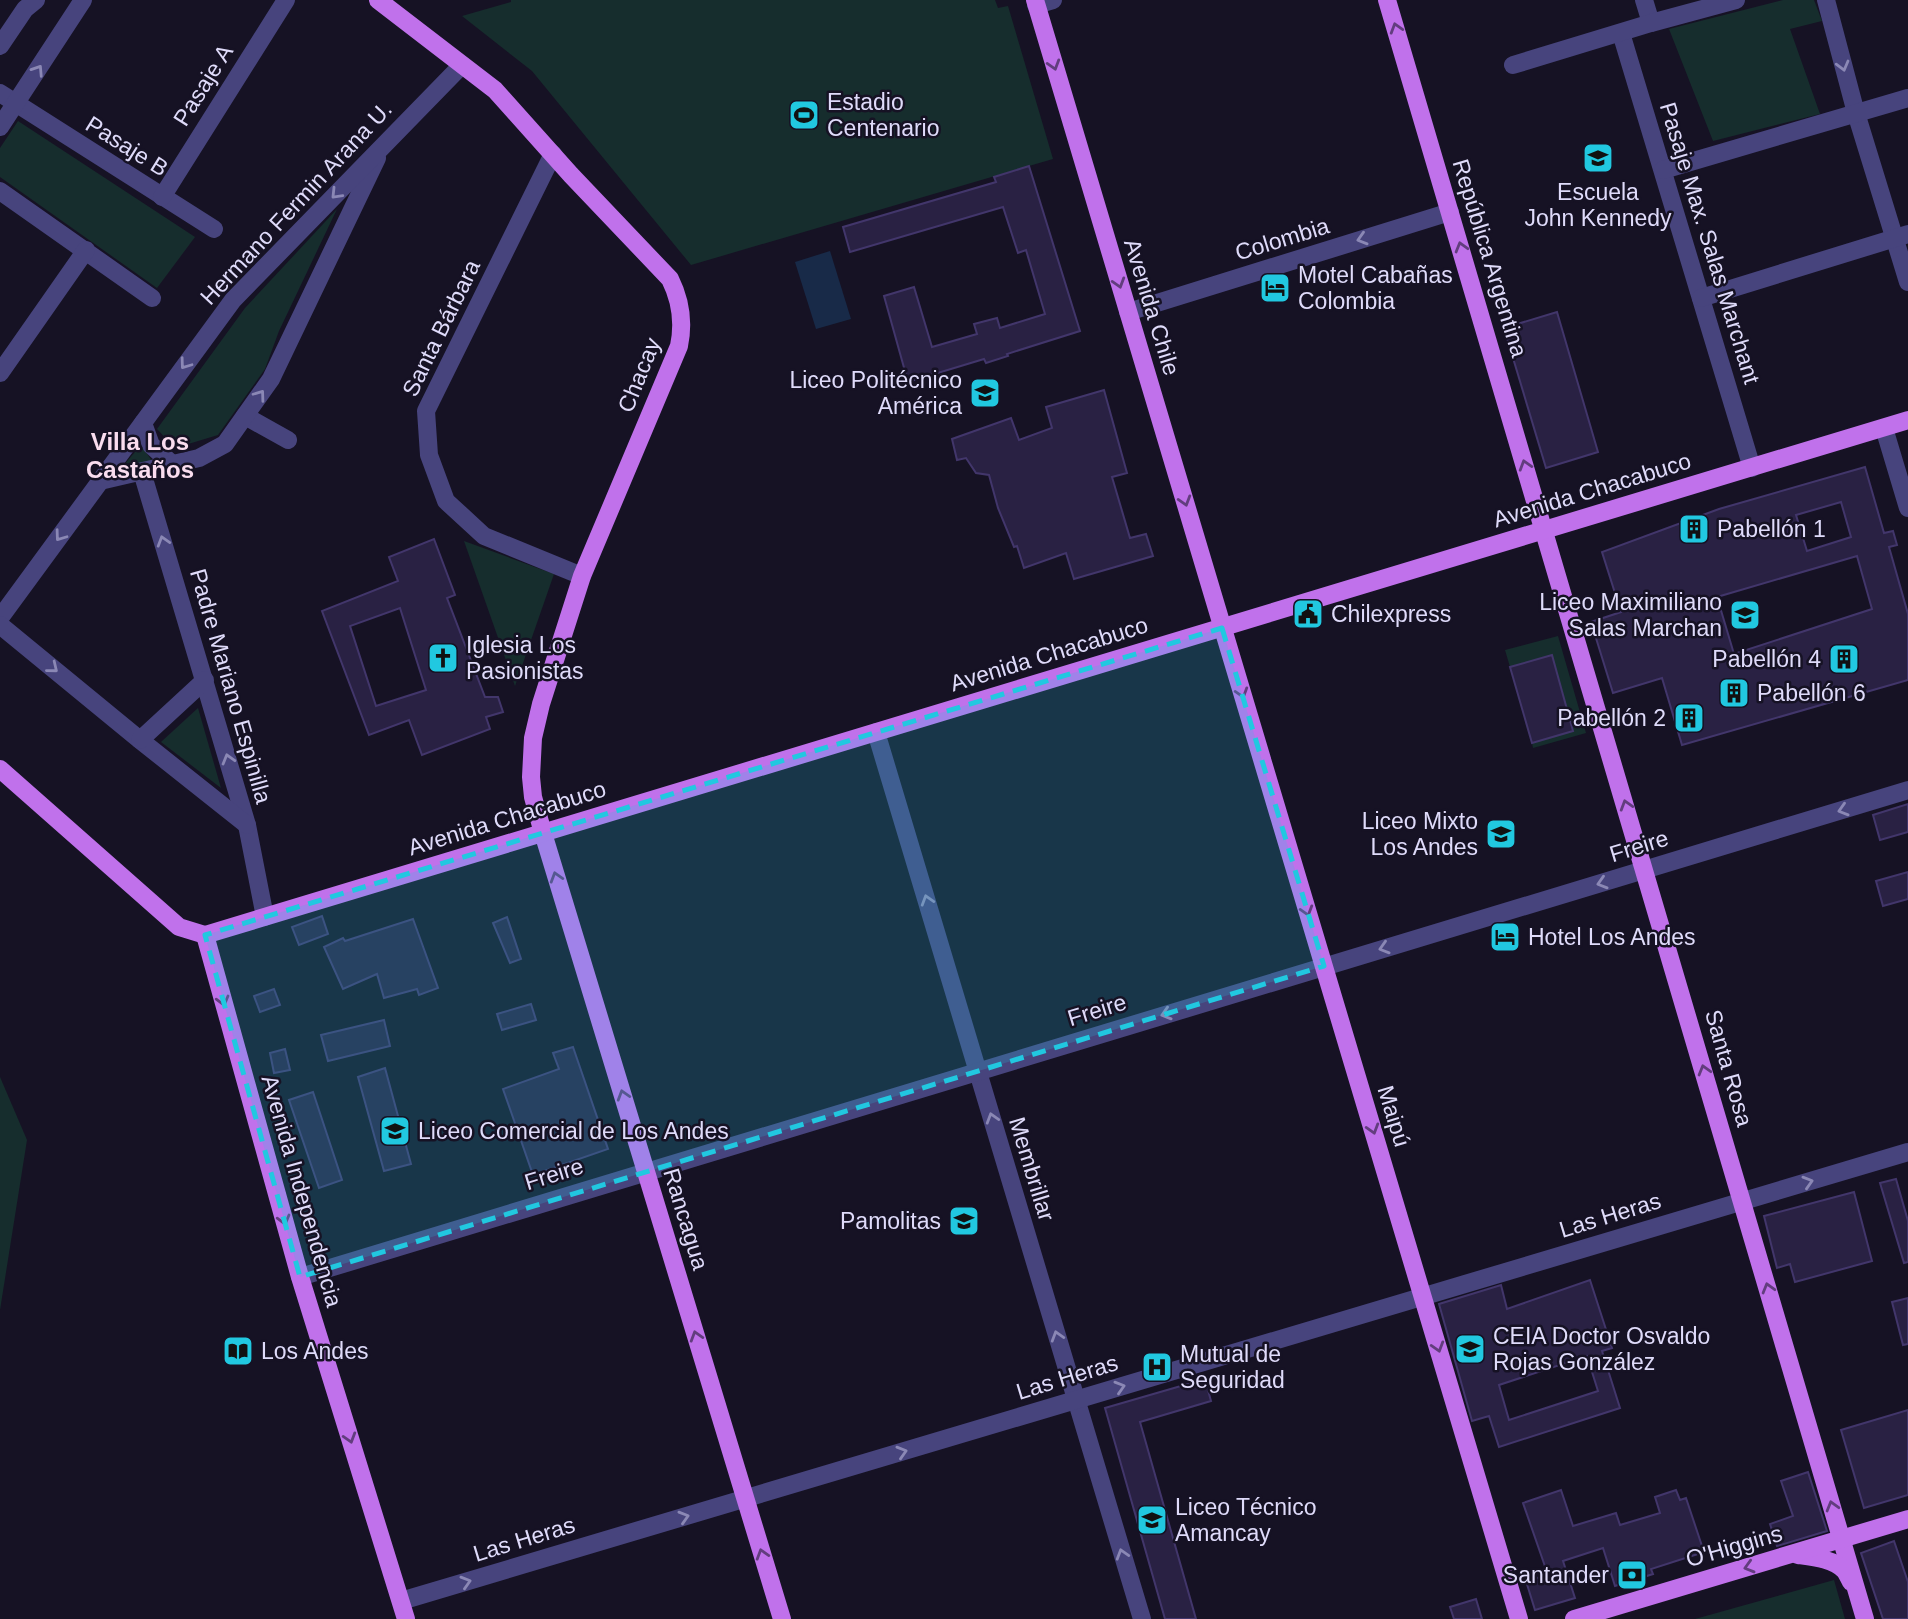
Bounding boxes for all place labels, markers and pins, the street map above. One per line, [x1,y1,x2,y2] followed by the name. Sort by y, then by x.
[827,89,940,141] place label: Estadio Centenario
[787,98,821,132] sports icon: Estadio Centenario
[1581,141,1615,175] school or university icon: Escuela John Kennedy
[1524,179,1672,231] place label: Escuela John Kennedy
[1298,262,1453,314] place label: Motel Cabañas Colombia
[1258,271,1292,305] hotel icon: Motel Cabañas Colombia
[789,367,962,419] place label: Liceo Politécnico América
[968,376,1002,410] school or university icon: Liceo Politécnico América
[1677,512,1711,546] building icon: Pabellón 1
[1717,516,1826,542] place label: Pabellón 1
[1539,589,1722,641] place label: Liceo Maximiliano Salas Marchan
[1291,597,1325,631] public building icon: Chilexpress
[1728,598,1762,632] school or university icon: Liceo Maximiliano Salas Marchan
[1331,601,1451,627] place label: Chilexpress
[466,632,584,684] place label: Iglesia Los Pasionistas
[426,641,460,675] church icon: Iglesia Los Pasionistas
[1827,642,1861,676] building icon: Pabellón 4
[1712,646,1821,672] place label: Pabellón 4
[1717,676,1751,710] building icon: Pabellón 6
[1757,680,1866,706] place label: Pabellón 6
[1672,701,1706,735] building icon: Pabellón 2
[1557,705,1666,731] place label: Pabellón 2
[1362,808,1478,860] place label: Liceo Mixto Los Andes
[1484,817,1518,851] school or university icon: Liceo Mixto Los Andes
[1488,920,1522,954] hotel icon: Hotel Los Andes
[1528,924,1696,950] place label: Hotel Los Andes
[378,1114,412,1148] school or university icon: Liceo Comercial de Los Andes
[418,1118,729,1144] place label: Liceo Comercial de Los Andes
[947,1204,981,1238] school or university icon: Pamolitas
[840,1208,941,1234] place label: Pamolitas
[1493,1323,1710,1375] place label: CEIA Doctor Osvaldo Rojas González
[1453,1332,1487,1366] school or university icon: CEIA Doctor Osvaldo Rojas González
[221,1334,255,1368] library icon: Los Andes
[261,1338,368,1364] place label: Los Andes
[1180,1341,1285,1393] place label: Mutual de Seguridad
[1140,1350,1174,1384] hospital icon: Mutual de Seguridad
[1175,1494,1317,1546] place label: Liceo Técnico Amancay
[1135,1503,1169,1537] school or university icon: Liceo Técnico Amancay
[1615,1558,1649,1592] bank icon: Santander
[1503,1562,1609,1588] place label: Santander

